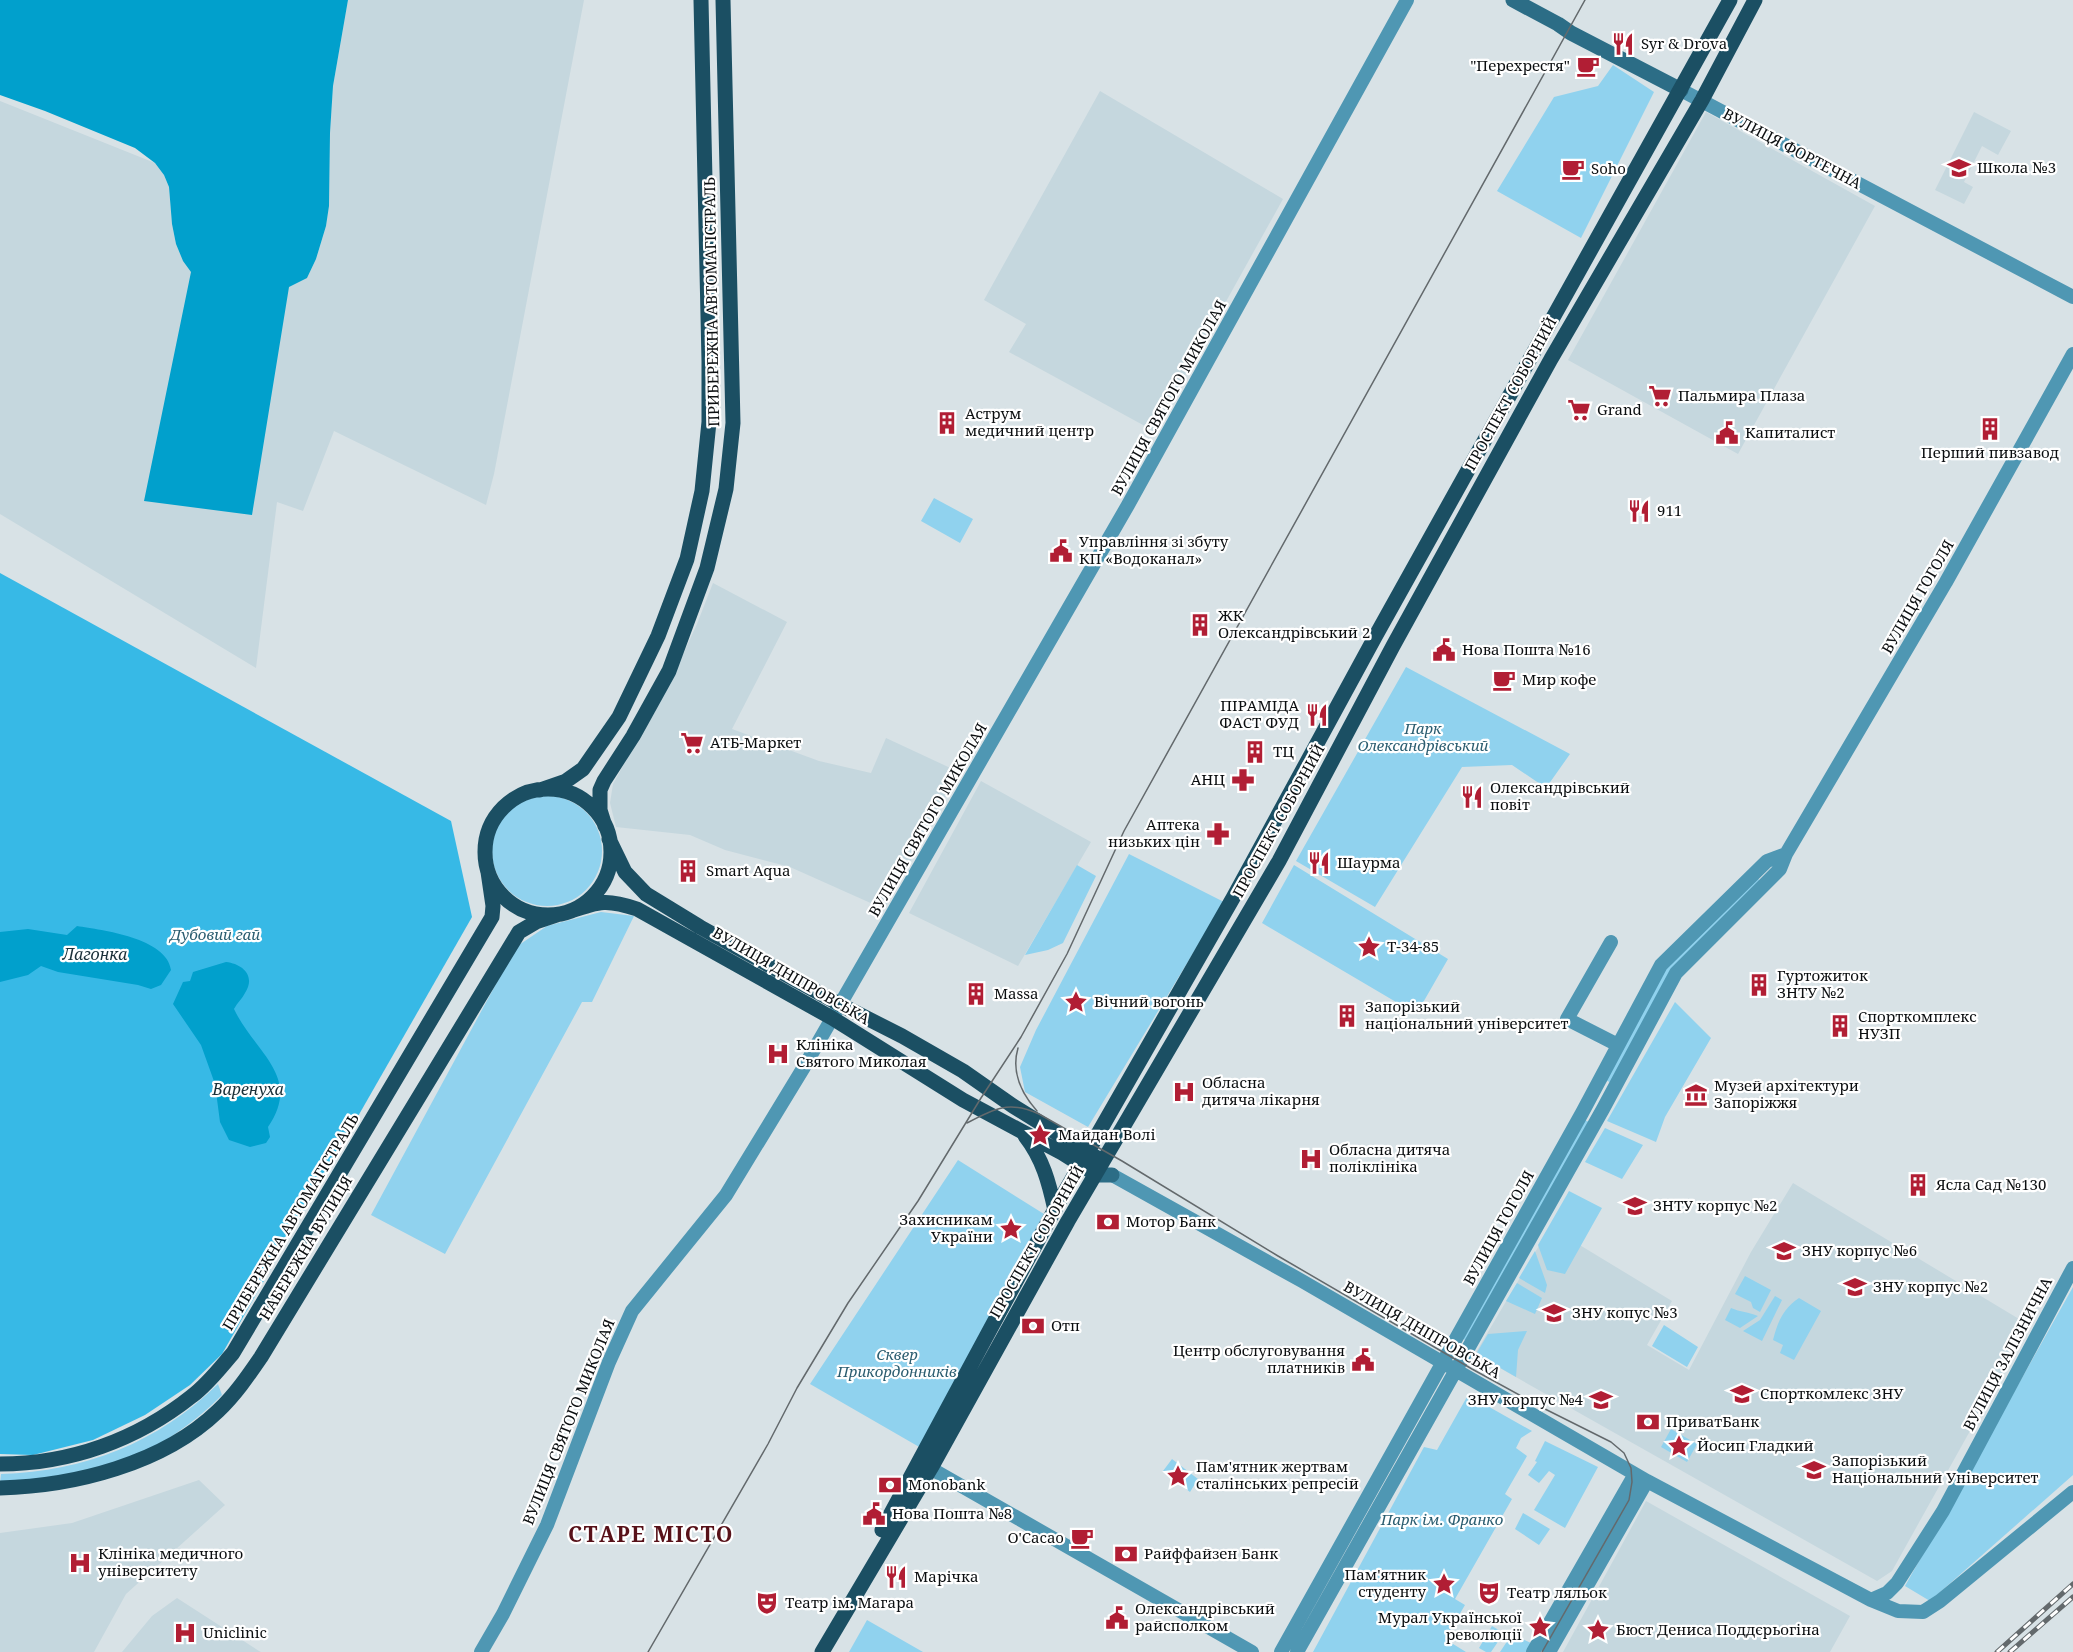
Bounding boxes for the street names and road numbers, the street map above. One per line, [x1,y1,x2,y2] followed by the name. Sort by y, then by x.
[1720,103,1866,193] street label: ВУЛИЦЯ ФОРТЕЧНА
[699,177,723,427] street label: ПРИБЕРЕЖНА АВТОМАГІСТРАЛЬ
[1106,296,1230,499] street label: ВУЛИЦЯ СВЯТОГО МИКОЛАЯ
[1460,313,1561,474] street label: ПРОСПЕКТ СОБОРНИЙ
[1876,536,1958,657] street label: ВУЛИЦЯ ГОГОЛЯ
[863,719,991,920] street label: ВУЛИЦЯ СВЯТОГО МИКОЛАЯ
[1228,740,1329,901] street label: ПРОСПЕКТ СОБОРНИЙ
[709,922,874,1029] street label: ВУЛИЦЯ ДНІПРОВСЬКА
[217,1109,363,1334] street label: ПРИБЕРЕЖНА АВТОМАГІСТРАЛЬ
[984,1162,1088,1321] street label: ПРОСПЕКТ СОБОРНИЙ
[1458,1166,1538,1288] street label: ВУЛИЦЯ ГОГОЛЯ
[254,1171,356,1324] street label: НАБЕРЕЖНА ВУЛИЦЯ
[1958,1273,2056,1434] street label: ВУЛИЦЯ ЗАЛІЗНИЧНА
[1340,1276,1505,1383] street label: ВУЛИЦЯ ДНІПРОВСЬКА
[517,1316,619,1528] street label: ВУЛИЦЯ СВЯТОГО МИКОЛАЯ

